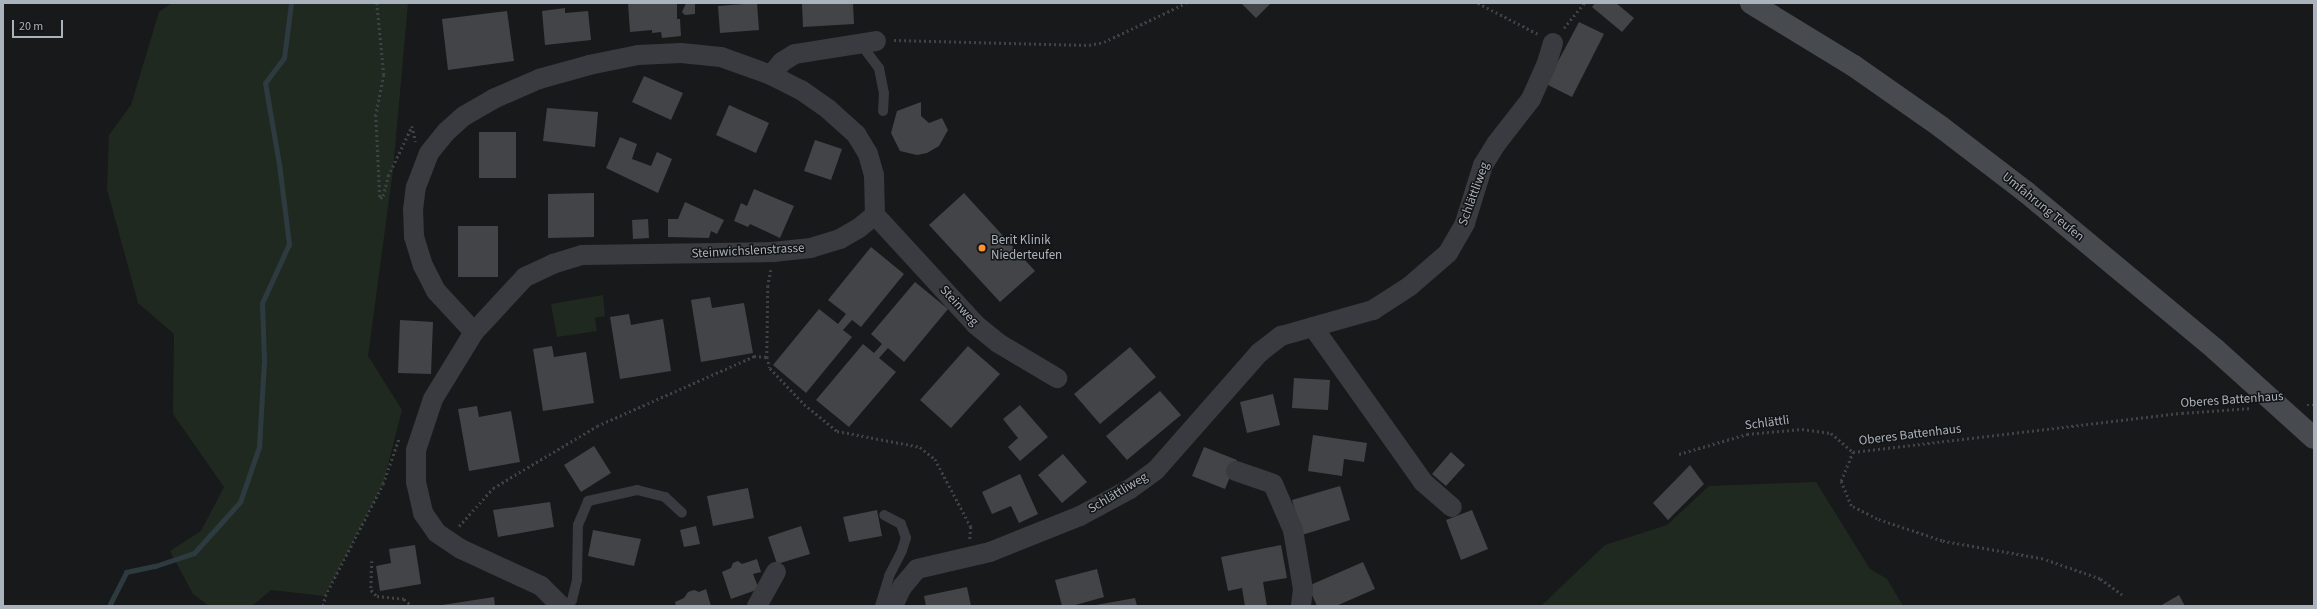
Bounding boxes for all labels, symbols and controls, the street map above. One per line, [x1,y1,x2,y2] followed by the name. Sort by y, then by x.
[14,12,65,38] scale bar
[19,18,43,35] text: 20 m
[1455,160,1493,228] street label: Schlättliweg
[1999,169,2087,245] street label: Umfahrung Teufen
[991,233,1062,264] place label: Berit Klinik Niederteufen
[691,240,805,262] street label: Steinwichslenstrasse
[976,242,988,254] marker: Berit Klinik Niederteufen
[936,282,982,330] street label: Steinweg
[2180,389,2284,411] street label: Oberes Battenhaus
[1744,413,1790,433] street label: Schlättli
[1858,421,1962,449] street label: Oberes Battenhaus
[1085,469,1151,517] street label: Schlättliweg

